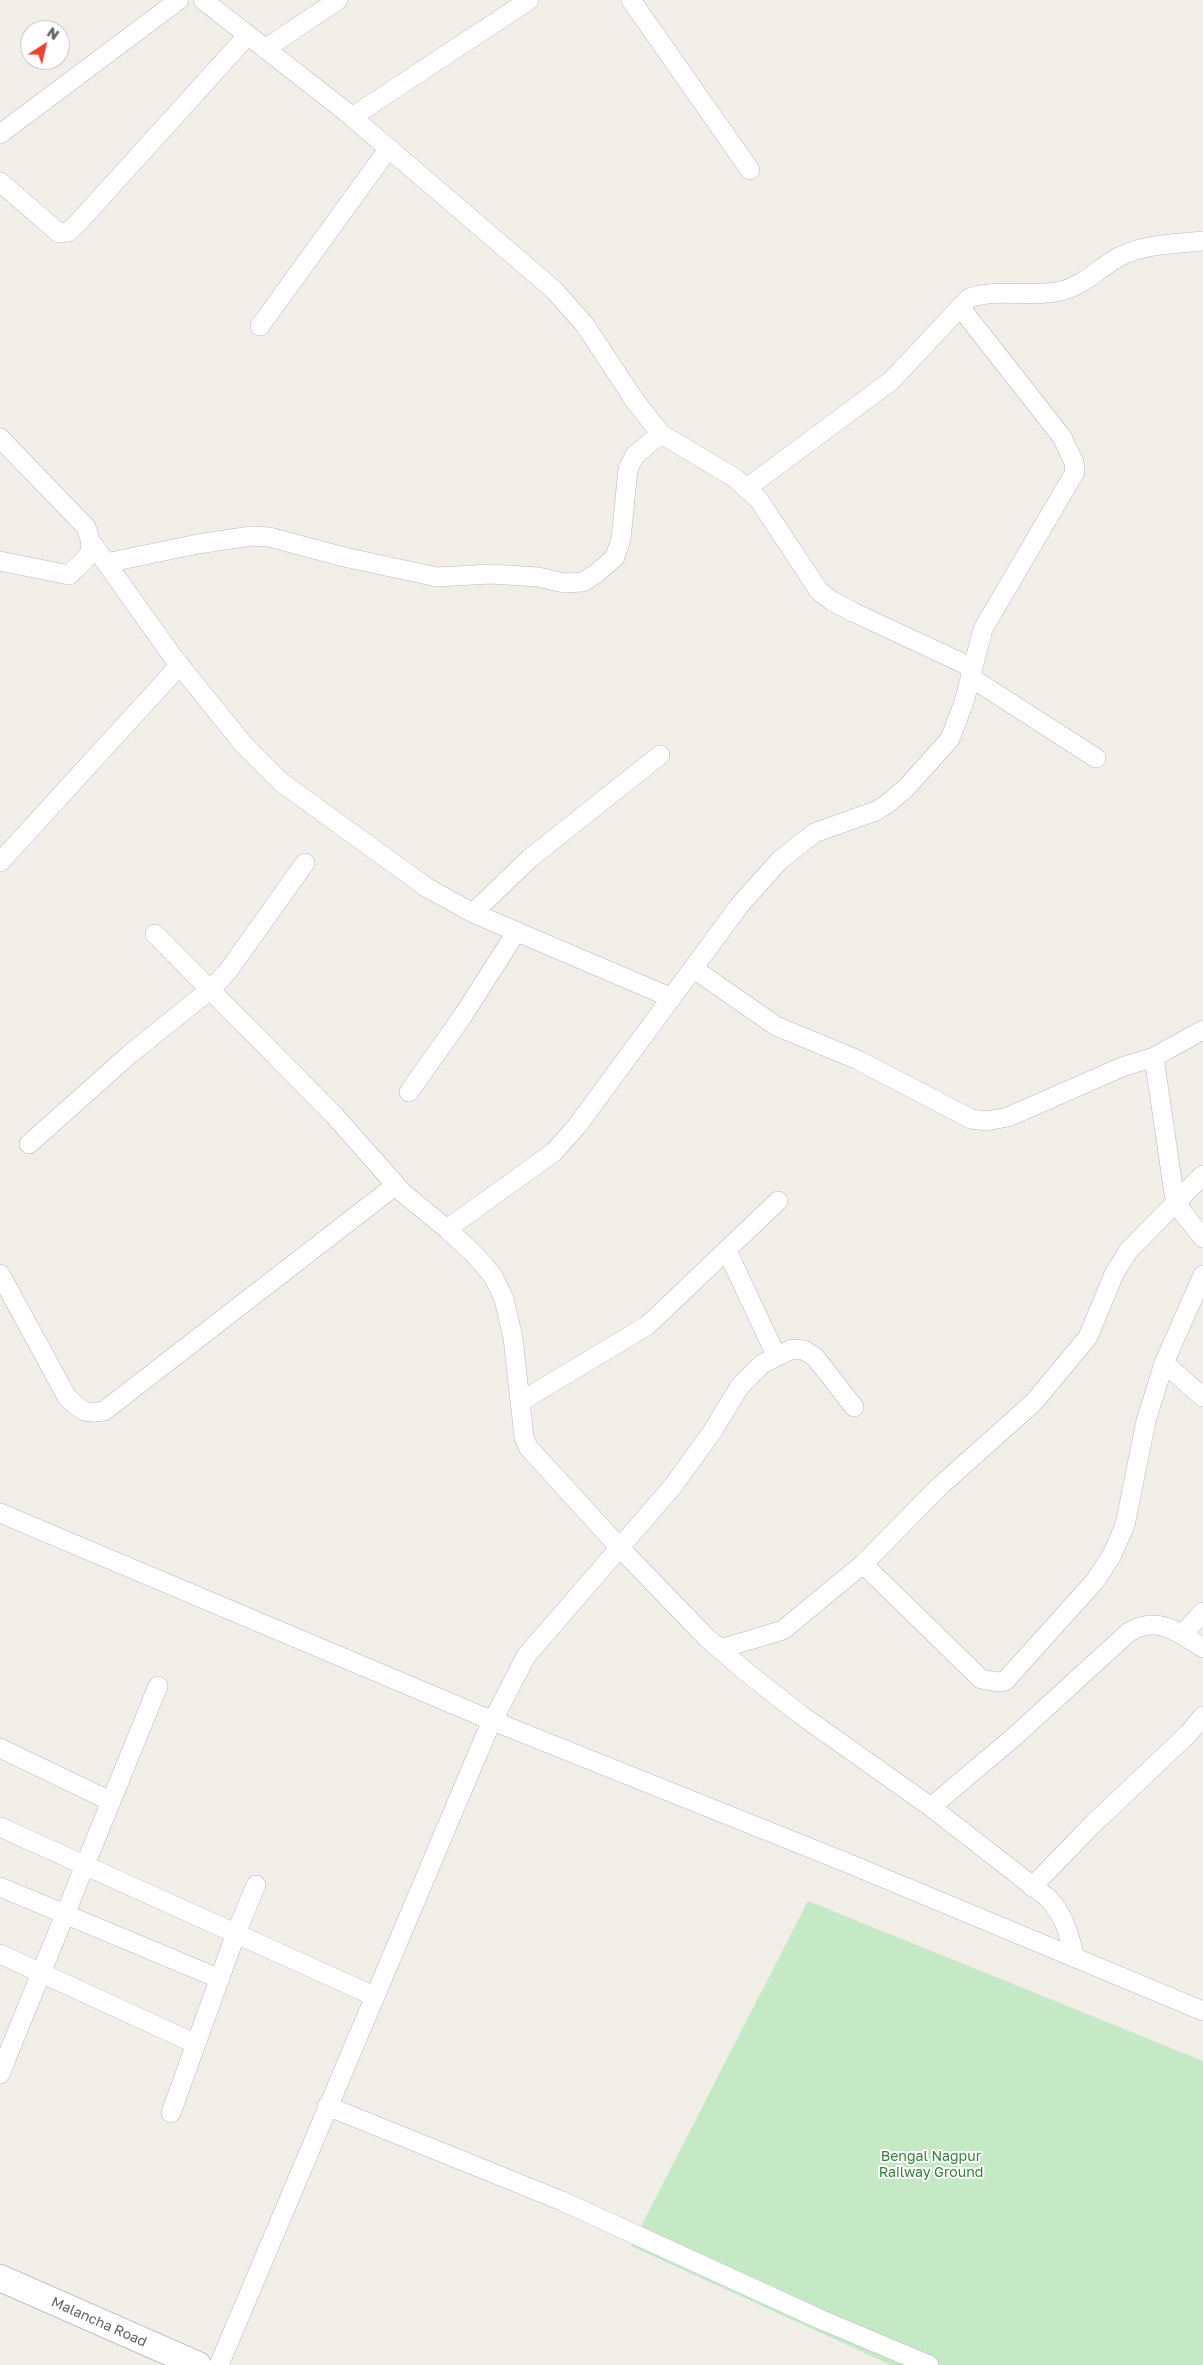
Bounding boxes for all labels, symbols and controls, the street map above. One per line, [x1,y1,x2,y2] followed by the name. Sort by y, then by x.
[20,20,70,70] north arrow
[44,23,63,43] text: N
[879,2149,983,2182] park label: Bengal Nagpur Railway Ground
[49,2293,149,2351] street label: Malancha Road

